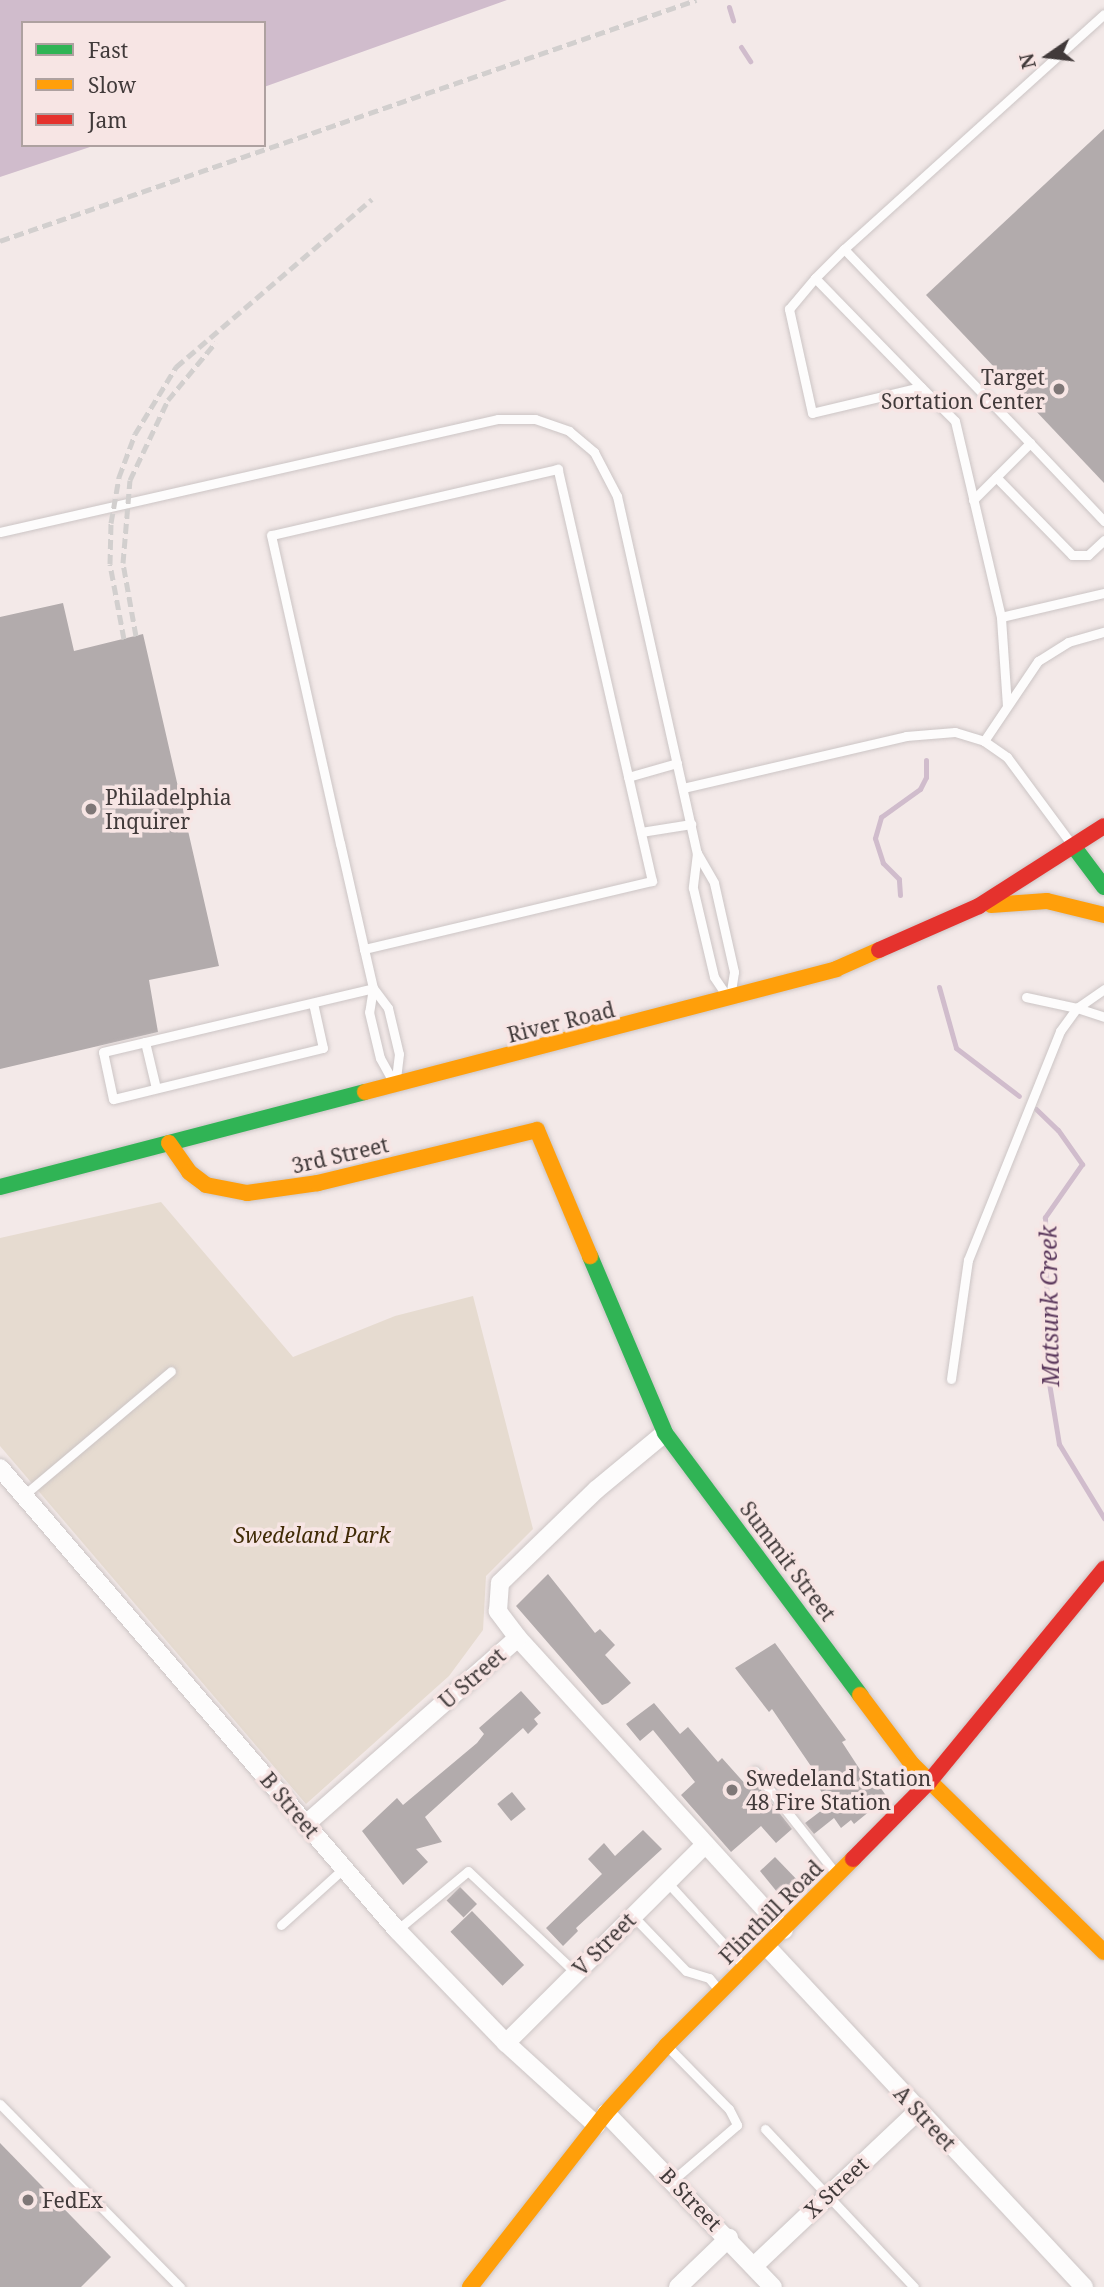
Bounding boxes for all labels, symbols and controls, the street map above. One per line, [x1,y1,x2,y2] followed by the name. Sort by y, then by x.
[21,21,266,147] legend
[1013,21,1083,91] north arrow
[88,36,128,64] text: Fast
[1013,51,1042,72] text: N
[88,71,136,99] text: Slow
[88,106,127,134] text: Jam
[881,364,1045,414] place label: Target Sortation Center
[1051,381,1067,397] marker: Target Sortation Center
[105,784,231,834] place label: Philadelphia Inquirer
[83,801,99,817] marker: Philadelphia Inquirer
[505,996,617,1048] street label: River Road
[289,1132,391,1178] street label: 3rd Street
[1034,1225,1064,1387] water label: Matsunk Creek
[735,1496,841,1626] street label: Summit Street
[234,1522,390,1548] park label: Swedeland Park
[434,1643,510,1713] street label: U Street
[746,1765,931,1815] place label: Swedeland Station 48 Fire Station
[255,1767,325,1843] street label: B Street
[724,1782,740,1798] marker: Swedeland Station 48 Fire Station
[714,1855,828,1969] street label: Flinthill Road
[567,1907,641,1981] street label: V Street
[889,2081,961,2155] street label: A Street
[799,2151,873,2223] street label: X Street
[655,2162,727,2236] street label: B Street
[42,2187,103,2213] place label: FedEx
[20,2192,36,2208] marker: FedEx

